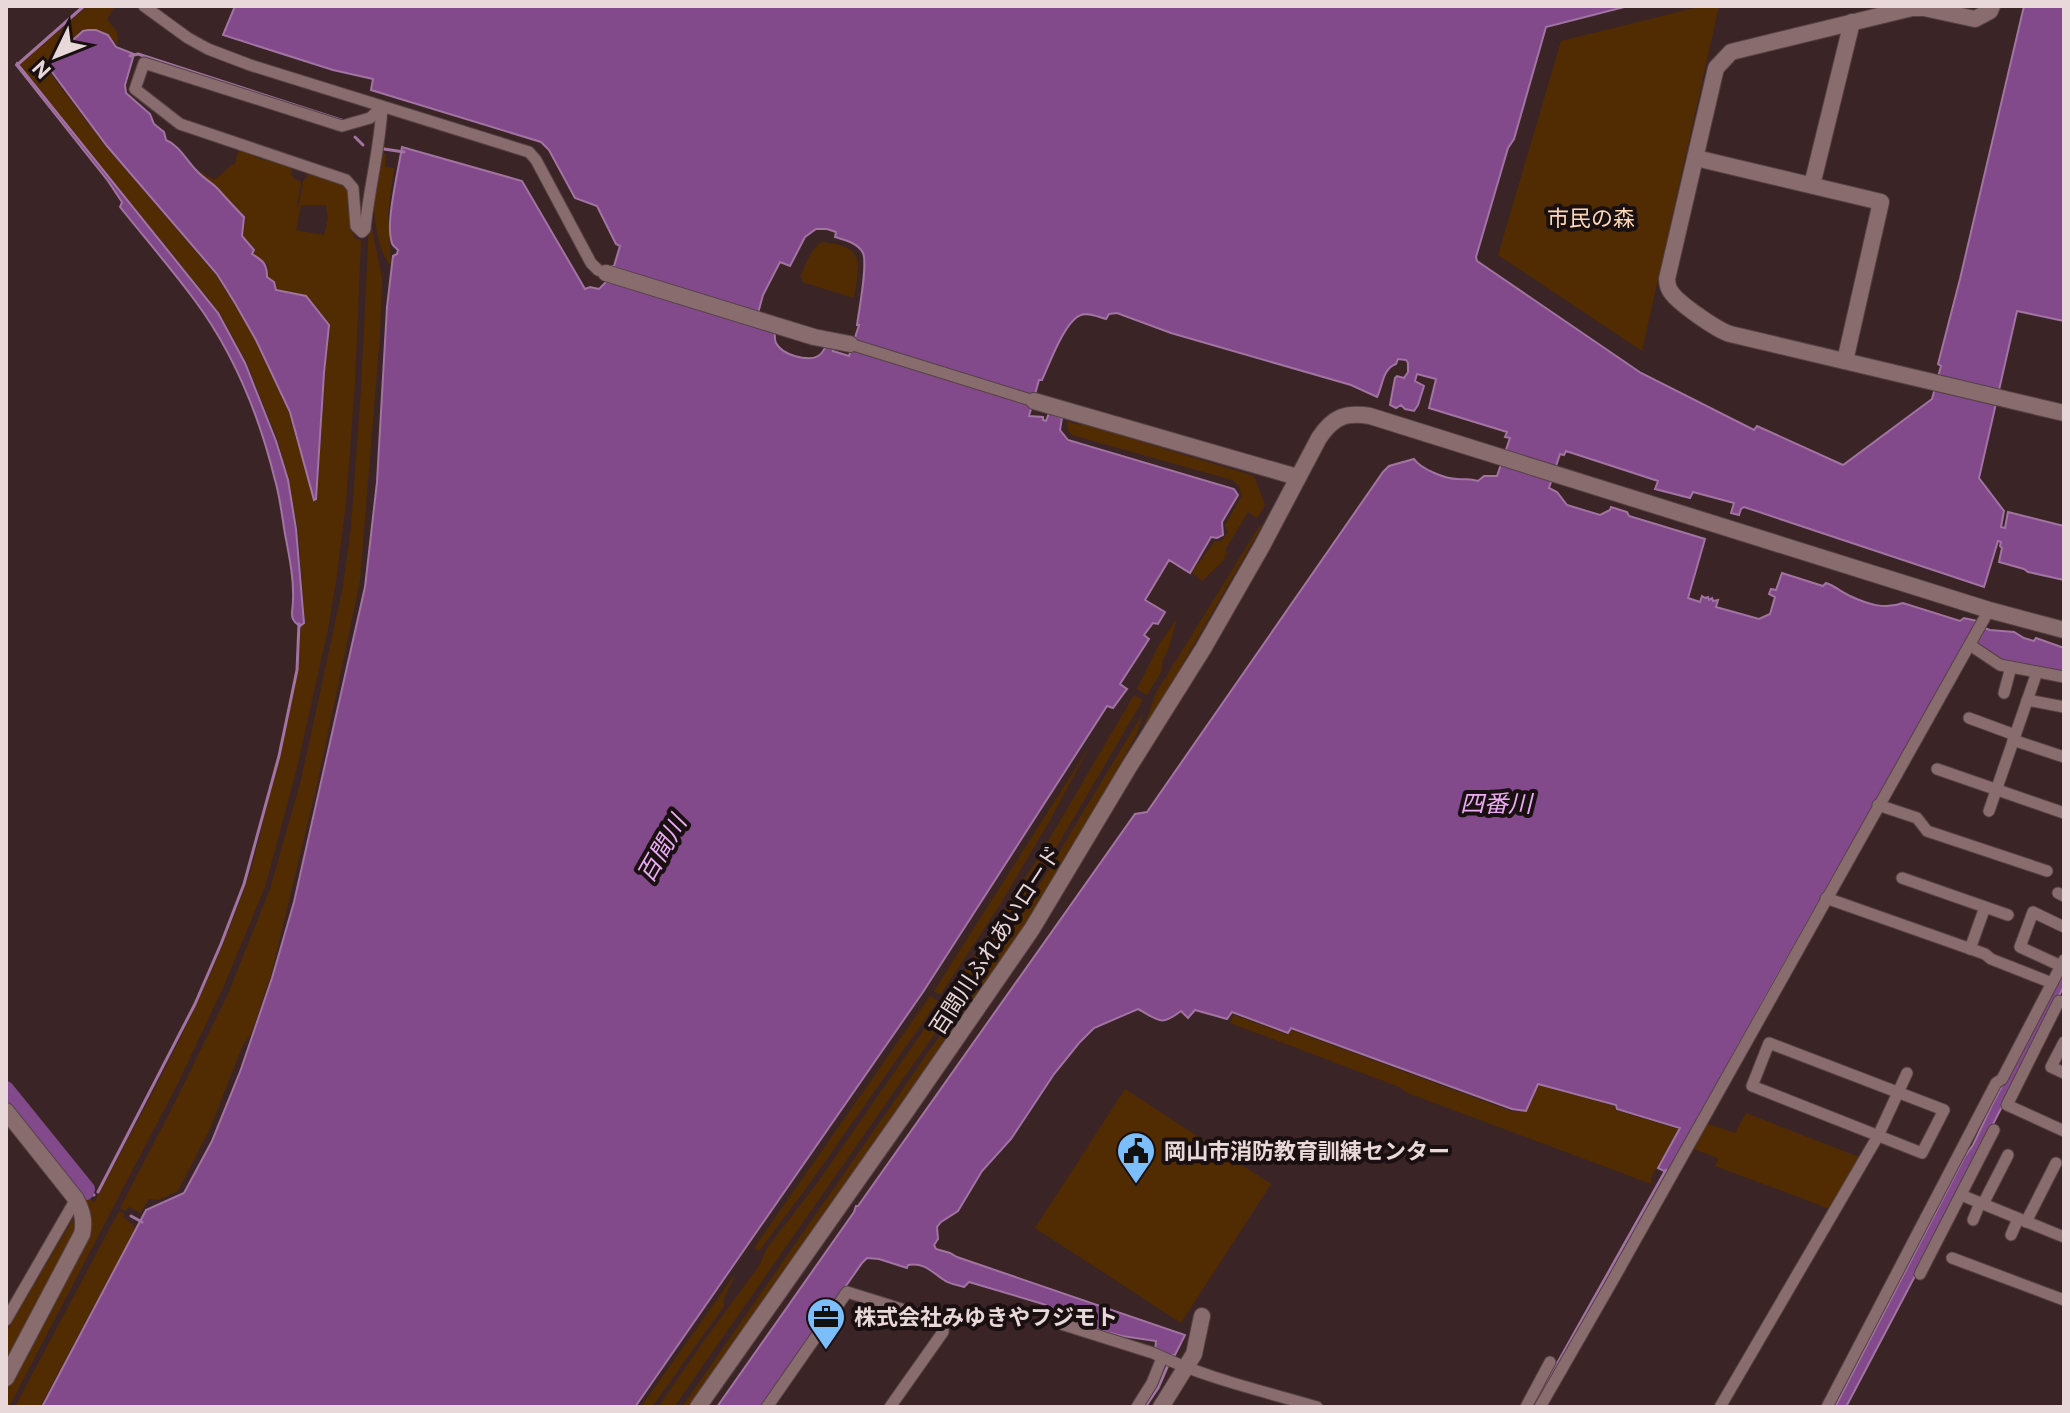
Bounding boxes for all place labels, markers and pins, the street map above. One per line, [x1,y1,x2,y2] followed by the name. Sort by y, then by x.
[1115,1130,1157,1185] public building icon: 岡山市消防教育訓練センター
[1164,1140,1450,1167] place label: 岡山市消防教育訓練センター
[805,1296,847,1351] office icon: 株式会社みゆきやフジモト
[854,1306,1118,1333] place label: 株式会社みゆきやフジモト

